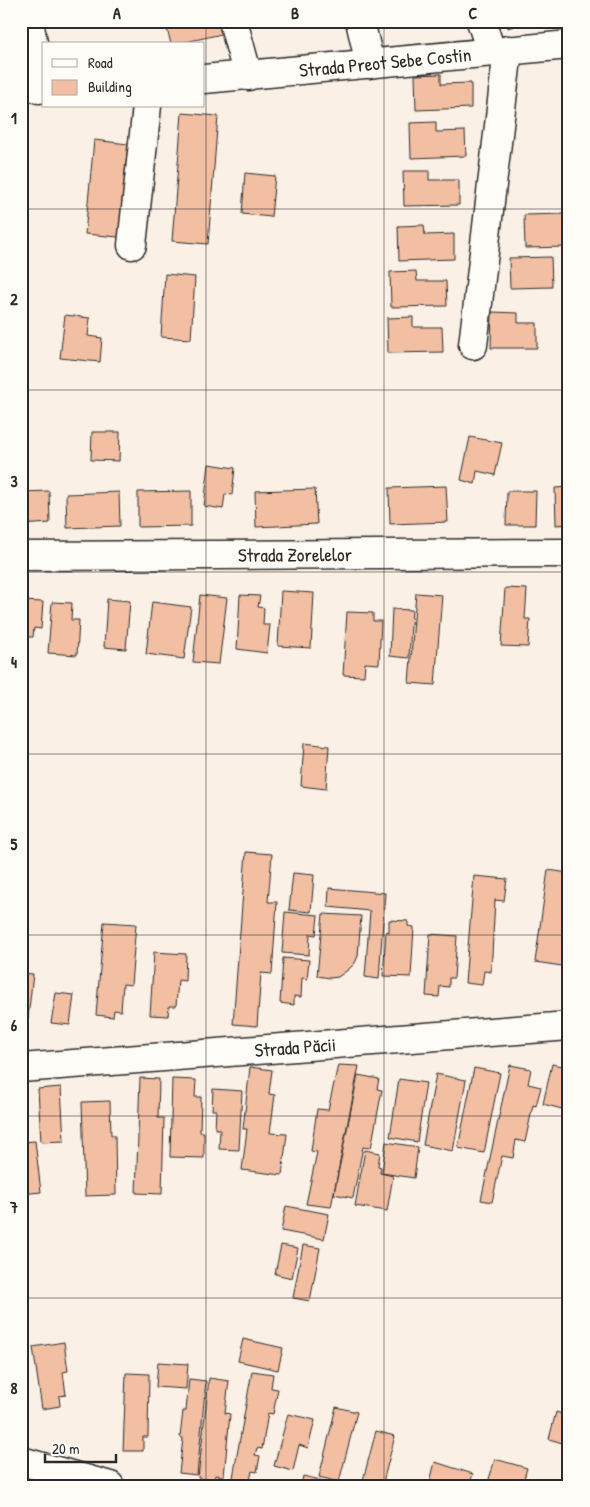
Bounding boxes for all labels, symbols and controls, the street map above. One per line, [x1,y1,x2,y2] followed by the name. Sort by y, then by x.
[113,2,121,24] text: A
[291,2,299,24] text: B
[469,2,478,24] text: C
[298,41,472,83] street label: Strada Preot Sebe Costin
[42,42,205,108] legend
[88,52,113,73] text: Road
[88,76,132,97] text: Building
[11,107,17,129] text: 1
[10,288,18,310] text: 2
[10,470,18,492] text: 3
[238,541,353,568] street label: Strada Zorelelor
[11,651,17,673] text: 4
[11,833,18,855] text: 5
[11,1014,18,1036] text: 6
[253,1031,337,1063] street label: Strada Păcii
[9,1196,18,1218] text: 7
[11,1377,18,1399] text: 8
[45,1432,116,1464] scale bar
[52,1438,79,1459] text: 20 m

